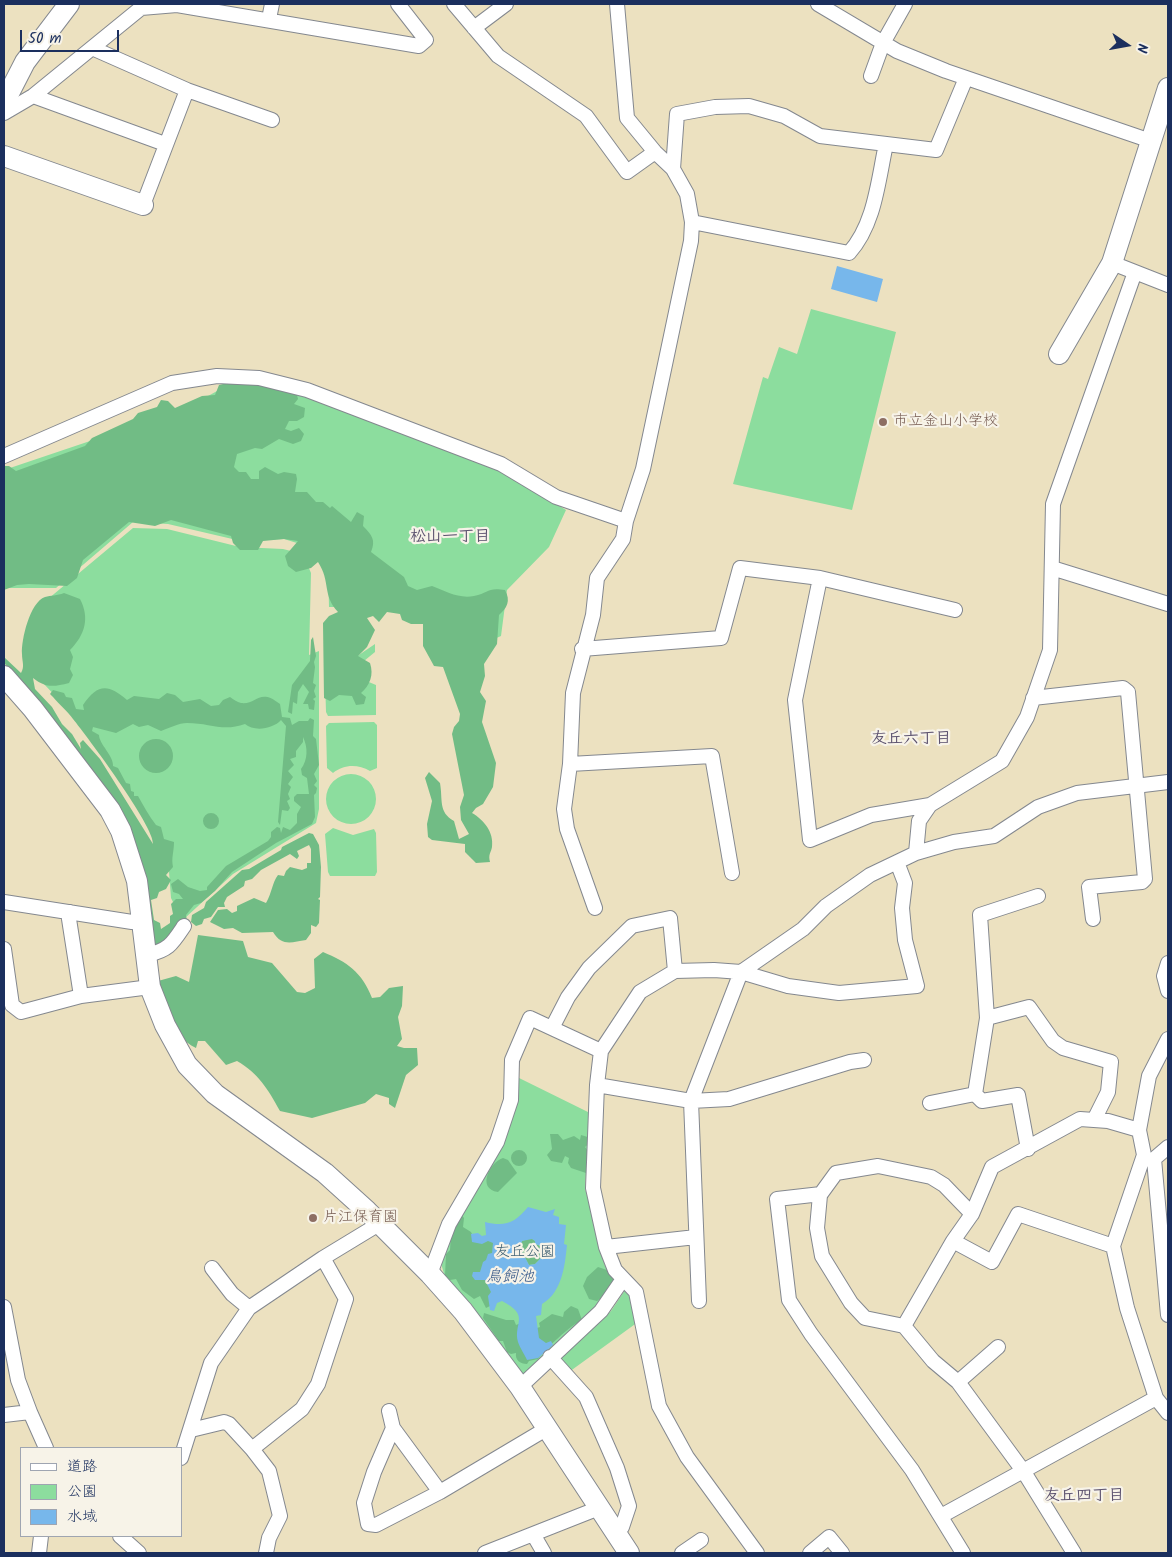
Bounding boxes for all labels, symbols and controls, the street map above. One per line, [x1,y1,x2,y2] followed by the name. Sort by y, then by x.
[22,20,121,52] scale bar
[1102,20,1152,70] north arrow
[28,27,62,51] text: 50 m
[1130,42,1153,55] text: N
[893,413,998,431] place label: 市立金山小学校
[877,416,889,428] marker: 市立金山小学校
[410,528,490,548] district label: 松山一丁目
[871,730,951,750] district label: 友丘六丁目
[323,1209,398,1227] place label: 片江保育園
[307,1212,319,1224] marker: 片江保育園
[495,1244,555,1262] park label: 友丘公園
[486,1268,534,1288] water label: 鳥飼池
[20,1447,182,1537] legend
[67,1455,97,1479] text: 道路
[67,1480,97,1504] text: 公園
[1044,1487,1124,1507] district label: 友丘四丁目
[67,1505,97,1529] text: 水域

